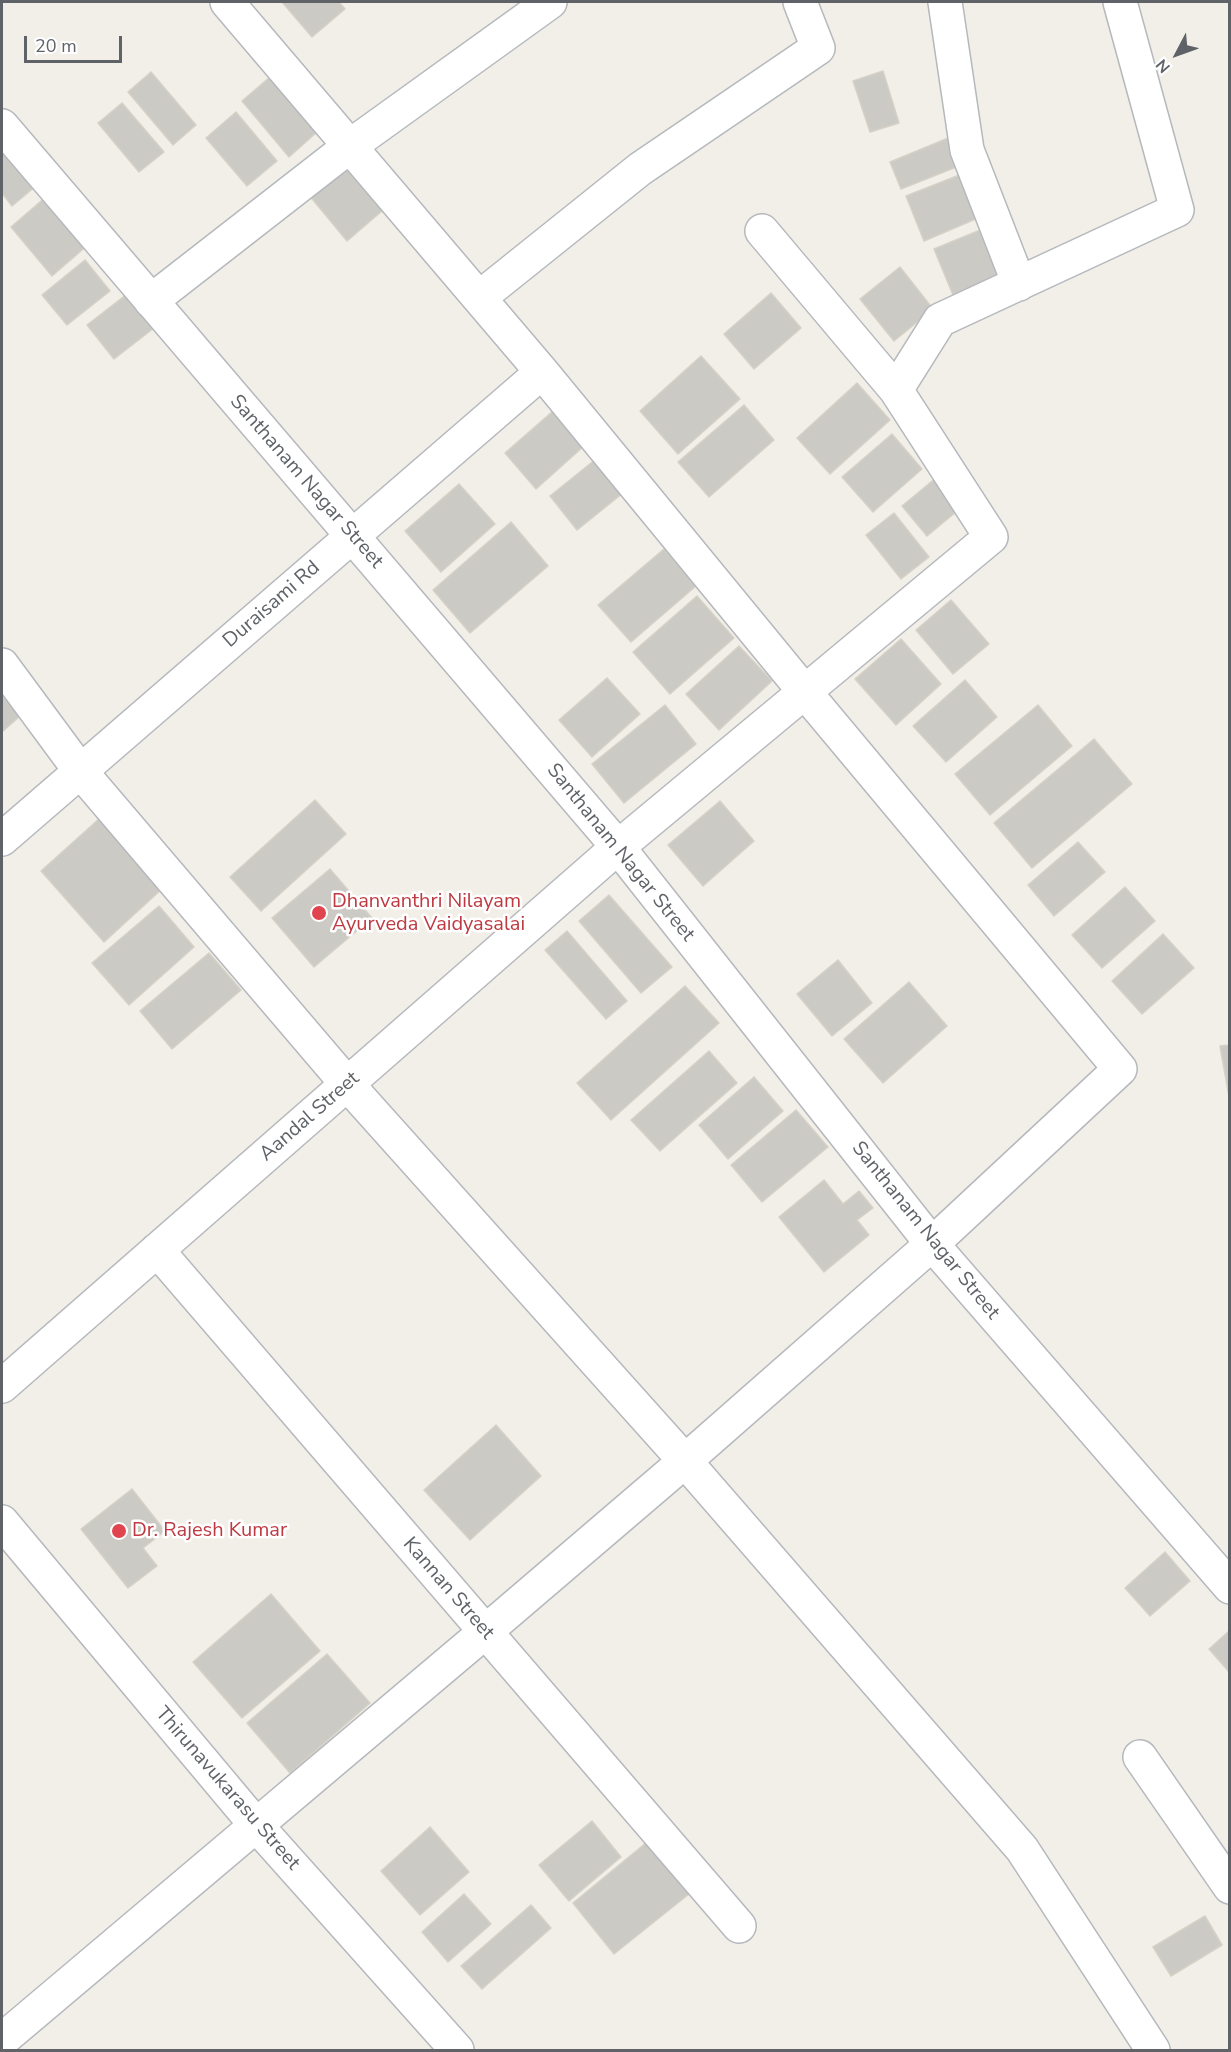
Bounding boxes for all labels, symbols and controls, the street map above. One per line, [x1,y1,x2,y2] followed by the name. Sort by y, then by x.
[27,24,124,62] scale bar
[1147,24,1207,84] north arrow
[35,34,77,58] text: 20 m
[1151,54,1176,78] text: N
[224,390,388,574] street label: Santhanam Nagar Street
[219,556,325,654] street label: Duraisami Rd
[541,759,699,947] street label: Santhanam Nagar Street
[332,890,525,937] place label: Dhanvanthri Nilayam Ayurveda Vaidyasalai
[310,904,328,922] marker: Dhanvanthri Nilayam Ayurveda Vaidyasalai
[255,1067,365,1167] street label: Aandal Street
[846,1137,1004,1325] street label: Santhanam Nagar Street
[132,1519,287,1543] place label: Dr. Rajesh Kumar
[110,1522,128,1540] marker: Dr. Rajesh Kumar
[397,1533,499,1645] street label: Kannan Street
[150,1702,304,1876] street label: Thirunavukarasu Street

